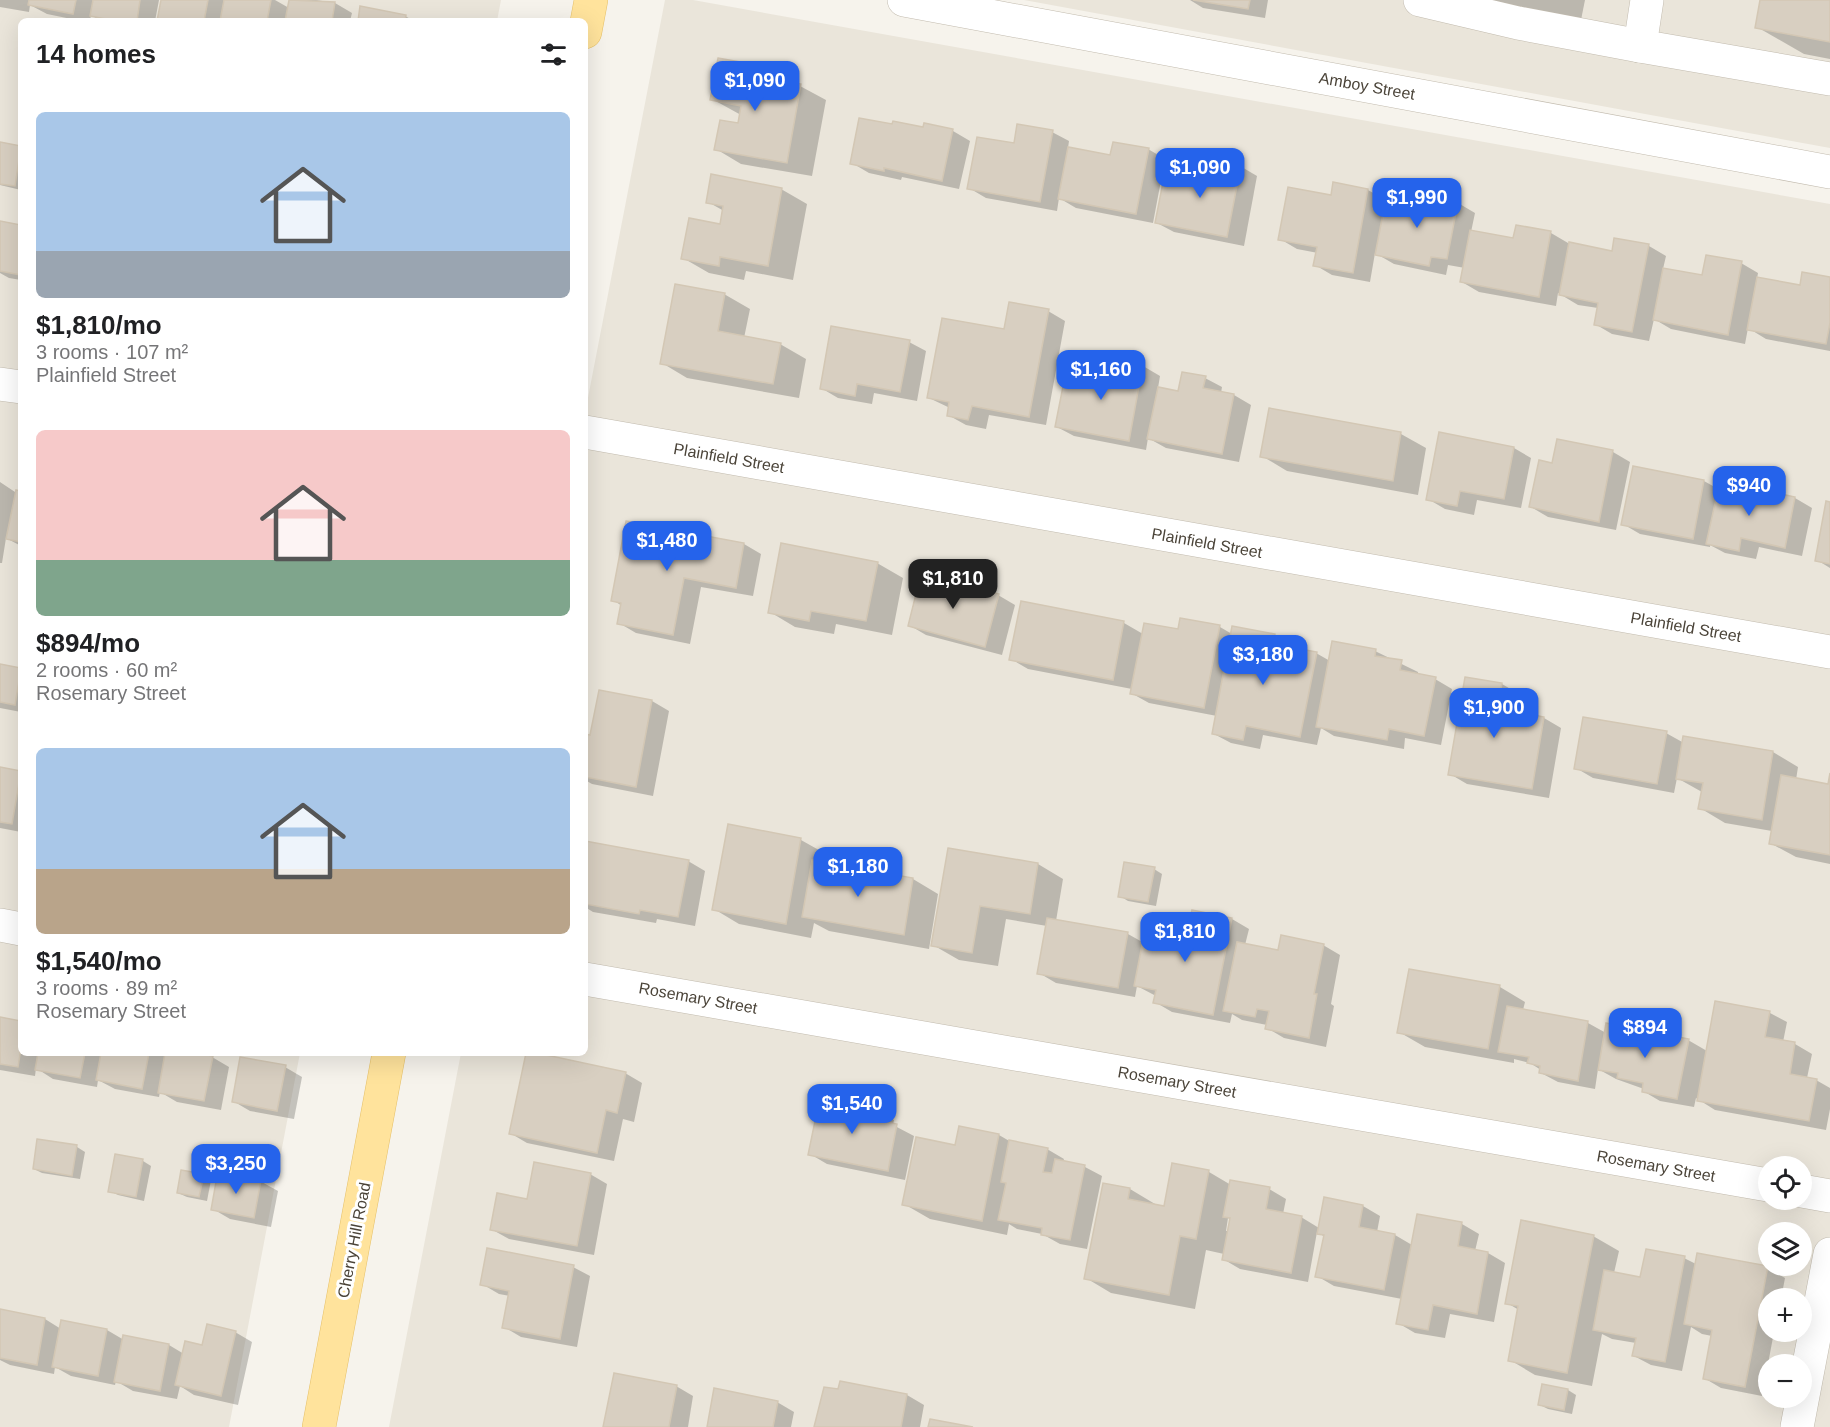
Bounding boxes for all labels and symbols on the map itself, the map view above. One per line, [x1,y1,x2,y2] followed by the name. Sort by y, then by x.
[706,61,804,112] pin: $1,090
[1318,69,1417,103] street label: Amboy Street
[1151,148,1249,199] pin: $1,090
[1368,178,1466,229] pin: $1,990
[1052,350,1150,401] pin: $1,160
[672,440,786,476] street label: Plainfield Street
[1713,466,1785,517] pin: $940
[618,521,716,572] pin: $1,480
[1150,525,1264,561] street label: Plainfield Street
[904,559,1002,610] pin: $1,810
[1629,609,1743,645] street label: Plainfield Street
[1214,635,1312,686] pin: $3,180
[1445,688,1543,739] pin: $1,900
[809,847,907,898] pin: $1,180
[1136,912,1234,963] pin: $1,810
[637,979,759,1017] street label: Rosemary Street
[1609,1008,1681,1059] pin: $894
[1116,1063,1238,1101] street label: Rosemary Street
[803,1084,901,1135] pin: $1,540
[187,1144,285,1195] pin: $3,250
[1595,1147,1717,1185] street label: Rosemary Street
[334,1181,374,1299] street label: Cherry Hill Road

